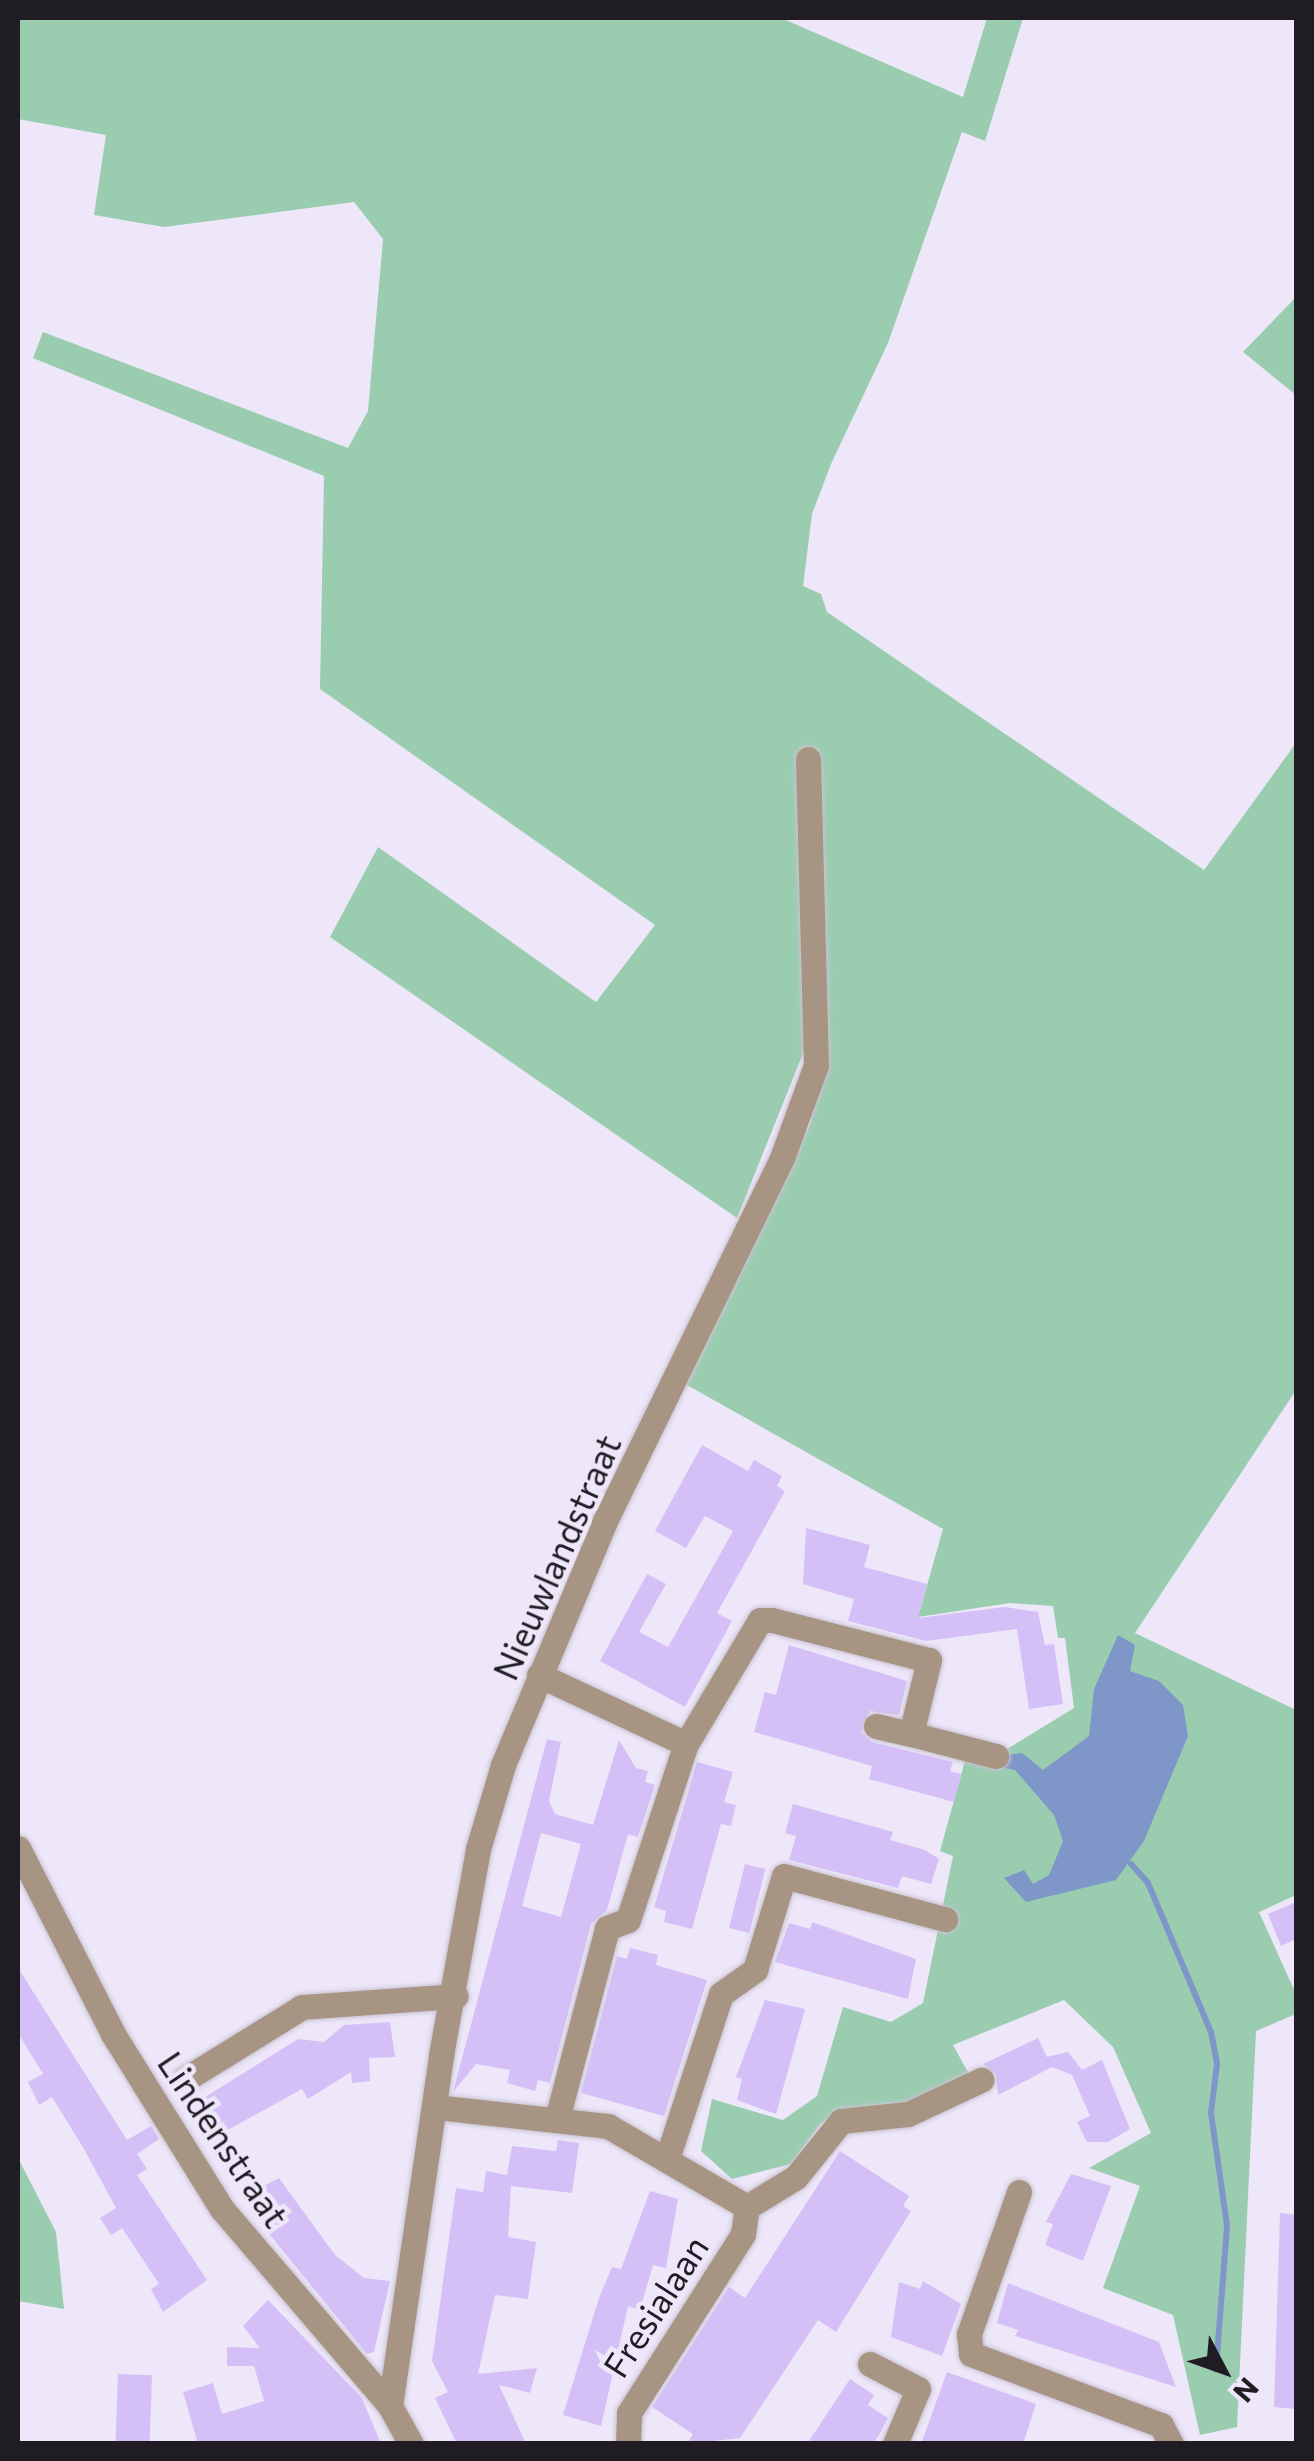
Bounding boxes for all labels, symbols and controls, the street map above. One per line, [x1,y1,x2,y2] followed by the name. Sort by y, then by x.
[483,1428,629,1686] street label: Nieuwlandstraat
[150,2043,298,2235] street label: Lindenstraat
[594,2227,716,2385] street label: Fresialaan
[1174,2321,1274,2421] north arrow
[1227,2372,1266,2410] text: N

